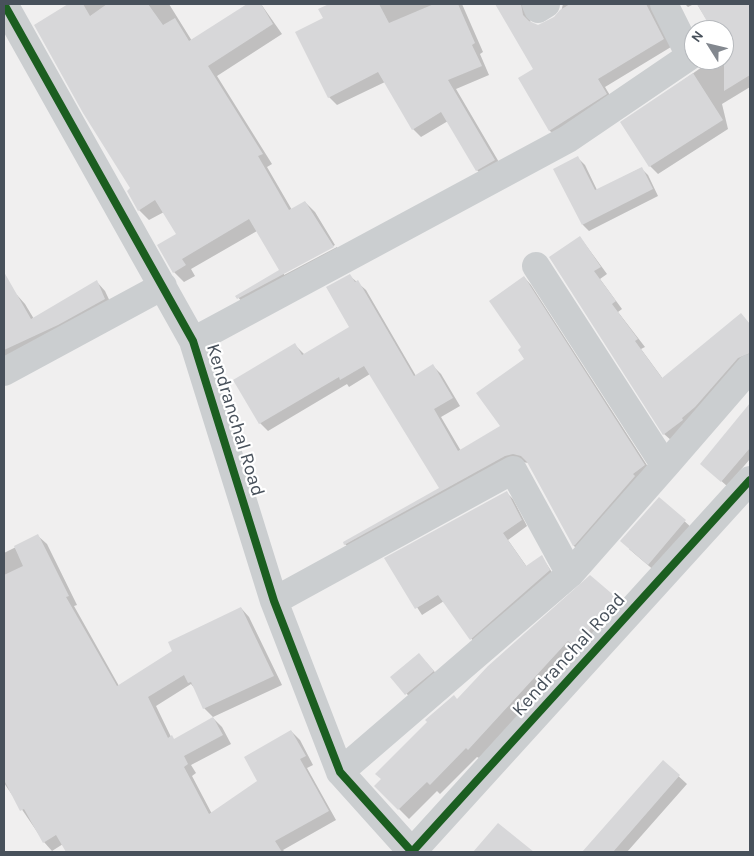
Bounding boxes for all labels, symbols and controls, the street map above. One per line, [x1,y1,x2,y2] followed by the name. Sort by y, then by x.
[684,20,734,70] north arrow
[687,27,707,46] text: N
[201,341,269,499] street label: Kendranchal Road
[508,589,630,721] street label: Kendranchal Road

